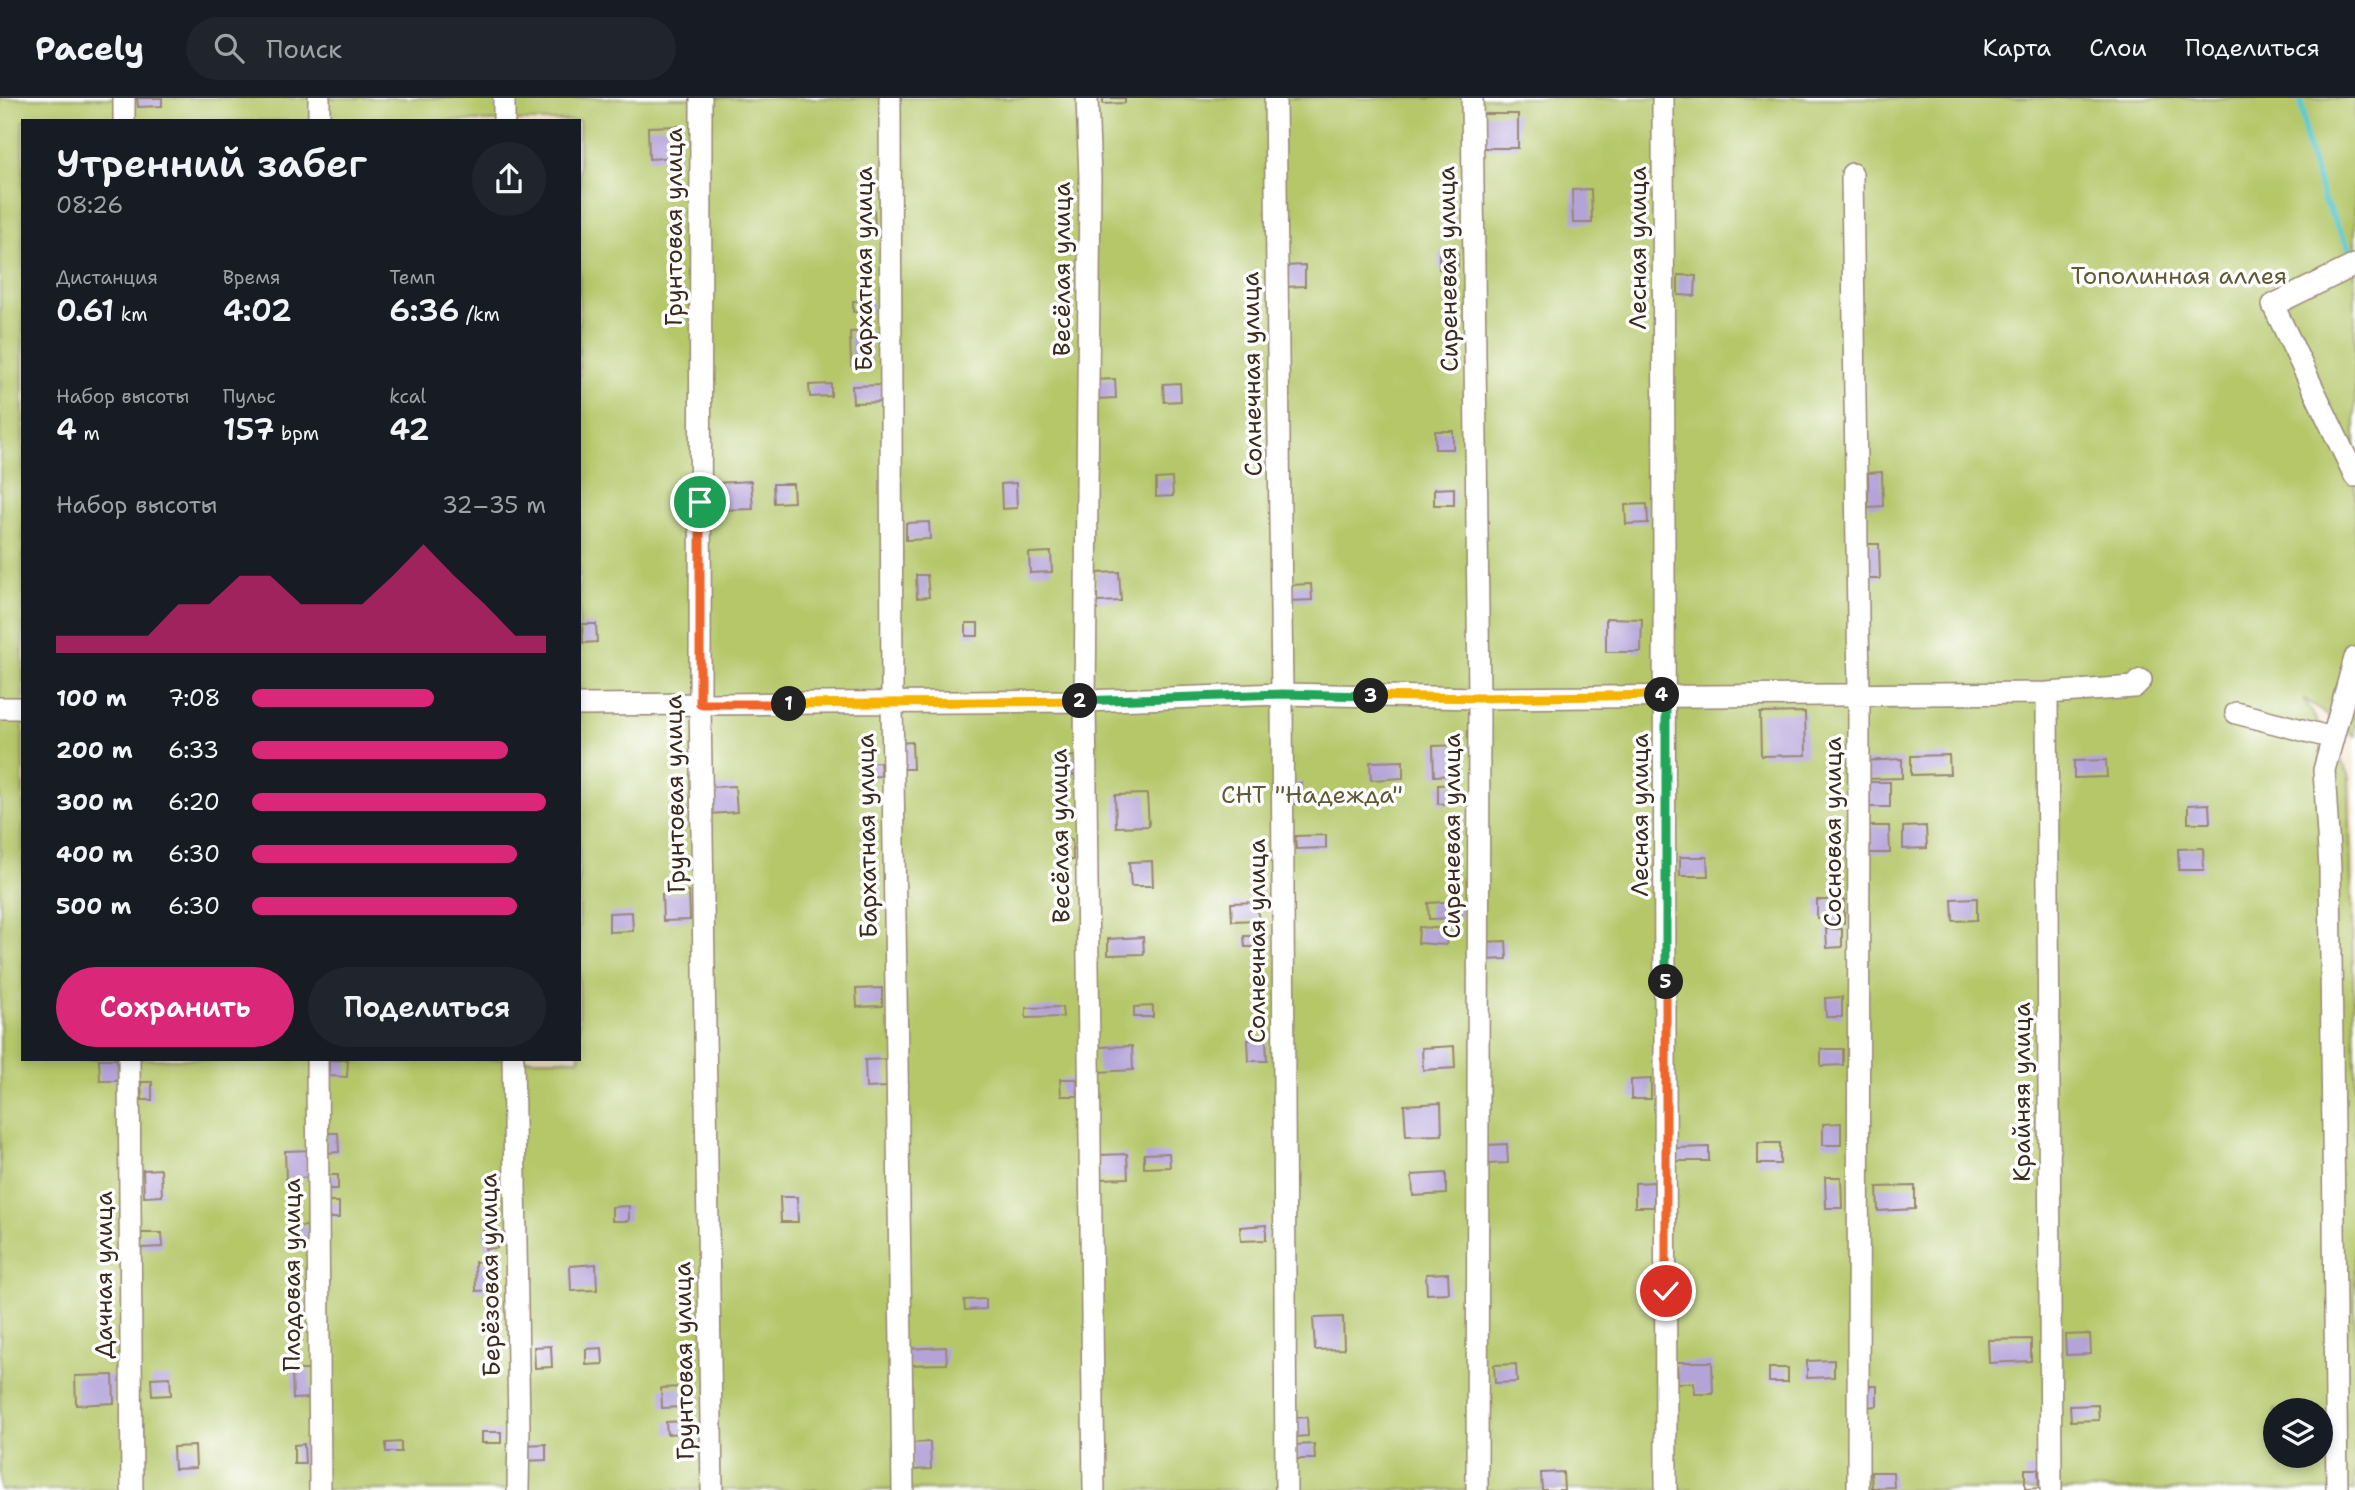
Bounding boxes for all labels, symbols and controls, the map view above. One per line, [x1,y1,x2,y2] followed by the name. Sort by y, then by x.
[186,17,676,80] search box
[35,26,144,71] text: Pacely
[210,29,248,67] icon: search
[266,31,342,66] text: Поиск
[1983,32,2051,64] text: Карта
[2089,32,2147,64] text: Слои
[2185,32,2320,64] text: Поделиться
[658,128,690,326] street label: Грунтовая улица
[56,138,367,189] text: Утренний забег
[472,142,546,216] button: share
[848,166,880,371] street label: Бархатная улица
[1430,166,1466,372] street label: Сиреневая улица
[1622,166,1654,330] street label: Лесная улица
[1046,182,1078,356] street label: Весёлая улица
[56,190,123,220] text: 08:26
[2071,260,2287,292] park label: Тополинная аллея
[56,265,158,290] text: Дистанция
[223,265,281,290] text: Время
[389,265,435,290] text: Темп
[1234,271,1270,477] street label: Солнечная улица
[56,290,114,331] text: 0.61
[223,290,292,331] text: 4:02
[389,290,460,331] text: 6:36
[114,302,148,327] text: km
[460,302,500,327] text: /km
[56,384,189,409] text: Набор высоты
[223,384,276,409] text: Пульс
[389,384,426,409] text: kcal
[56,409,77,450] text: 4
[223,409,275,450] text: 157
[389,409,430,450] text: 42
[77,421,100,446] text: m
[275,421,319,446] text: bpm
[670,472,730,532] pin
[681,483,719,521] icon: arrive
[56,490,217,520] text: Набор высоты
[442,490,546,520] text: 32–35 m
[1354,678,1388,714] pin: 3
[1644,678,1680,712] pin: 4
[1655,682,1668,707] text: 4
[56,683,127,713] text: 100 m
[168,683,221,713] text: 7:08
[1364,683,1377,708] text: 3
[1062,684,1098,718] pin: 2
[772,686,806,722] pin: 1
[1073,688,1086,713] text: 2
[784,691,793,716] text: 1
[657,694,693,894] street label: Грунтовая улица
[849,733,885,939] street label: Бархатная улица
[1436,733,1468,939] street label: Сиреневая улица
[1624,733,1656,897] street label: Лесная улица
[56,735,133,765] text: 200 m
[168,735,219,765] text: 6:33
[1817,737,1849,927] street label: Сосновая улица
[1042,748,1078,923] street label: Весёлая улица
[1221,779,1403,811] park label: СНТ "Надежда"
[56,787,133,817] text: 300 m
[168,787,220,817] text: 6:20
[56,839,133,869] text: 400 m
[168,839,220,869] text: 6:30
[1241,839,1273,1043] street label: Солнечная улица
[56,891,131,921] text: 500 m
[168,891,220,921] text: 6:30
[1648,964,1684,1000] pin: 5
[56,967,294,1047] button: Сохранить
[308,967,546,1047] button: Поделиться
[1660,969,1671,994] text: 5
[2006,1002,2038,1182] street label: Крайняя улица
[472,1173,508,1377] street label: Берёзовая улица
[276,1178,308,1372] street label: Плодовая улица
[88,1191,120,1359] street label: Дачная улица
[666,1261,702,1461] street label: Грунтовая улица
[1636,1261,1696,1321] pin
[1647,1272,1685,1310] icon: check
[2263,1398,2333,1468] map controls
[2263,1398,2333,1468] button: layers

